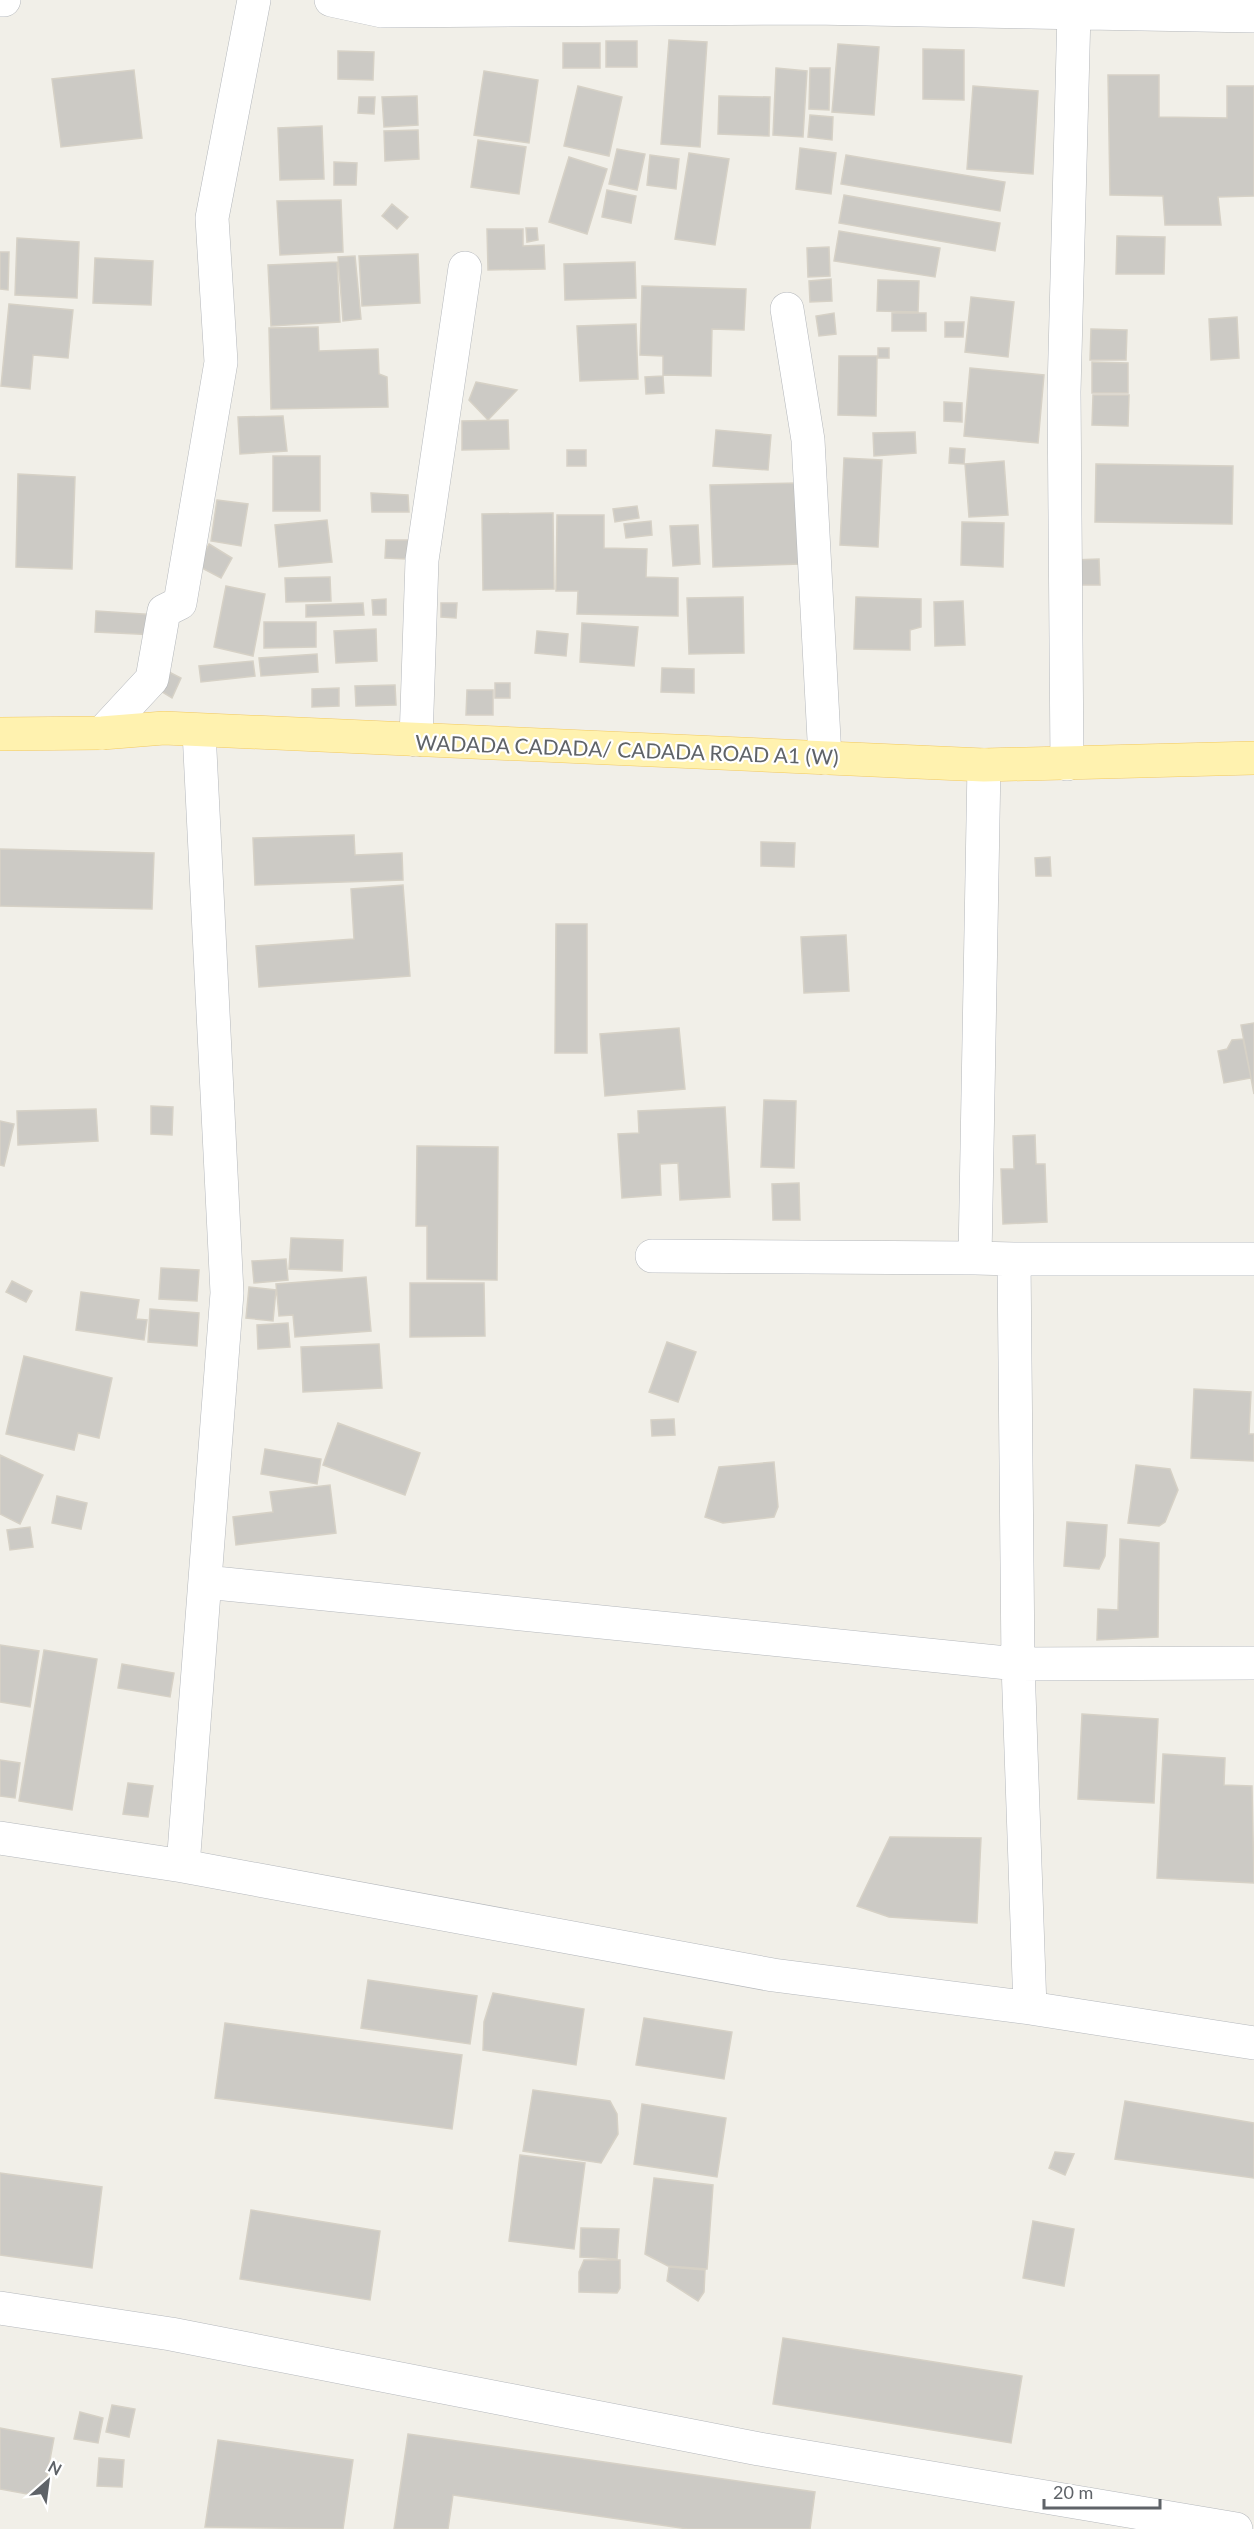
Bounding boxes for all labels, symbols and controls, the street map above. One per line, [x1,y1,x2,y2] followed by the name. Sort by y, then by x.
[415,729,839,769] street label: WADADA CADADA/ CADADA ROAD A1 (W)
[18,2451,78,2511] north arrow
[45,2456,65,2479] text: N
[1044,2472,1160,2510] scale bar
[1053,2481,1093,2503] text: 20 m

